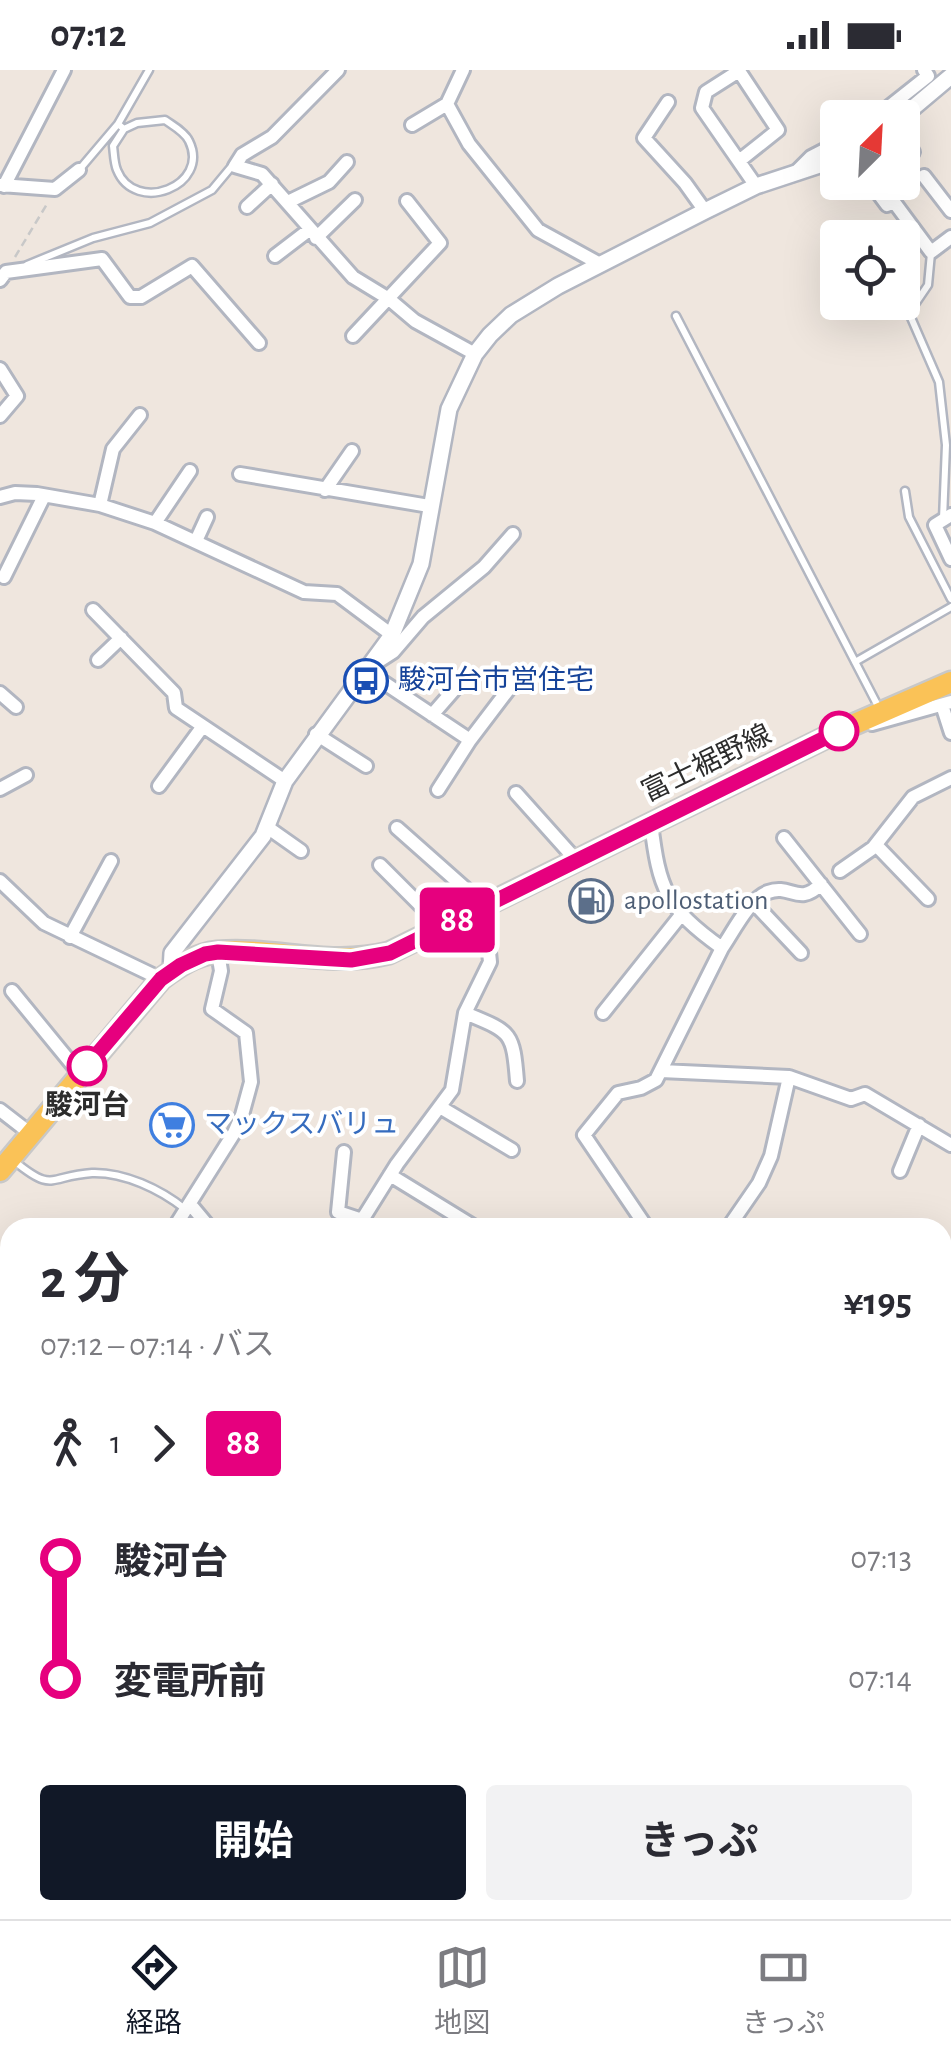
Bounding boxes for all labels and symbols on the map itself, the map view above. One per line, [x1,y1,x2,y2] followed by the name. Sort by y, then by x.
[820,100,920,200] north arrow
[343,658,389,704] bus stop icon: 駿河台市営住宅
[398,665,594,695] place label: 駿河台市営住宅
[820,712,858,750] unlabelled marker
[637,719,776,807] street label: 富士裾野線
[568,878,614,924] fuel station icon: apollostation
[624,887,768,915] place label: apollostation
[412,888,502,952] line badge: 88
[68,1047,106,1085] marker: 駿河台
[45,1090,129,1120] place label: 駿河台
[149,1102,195,1148] supermarket icon: マックスバリュ
[204,1110,399,1139] place label: マックスバリュ

